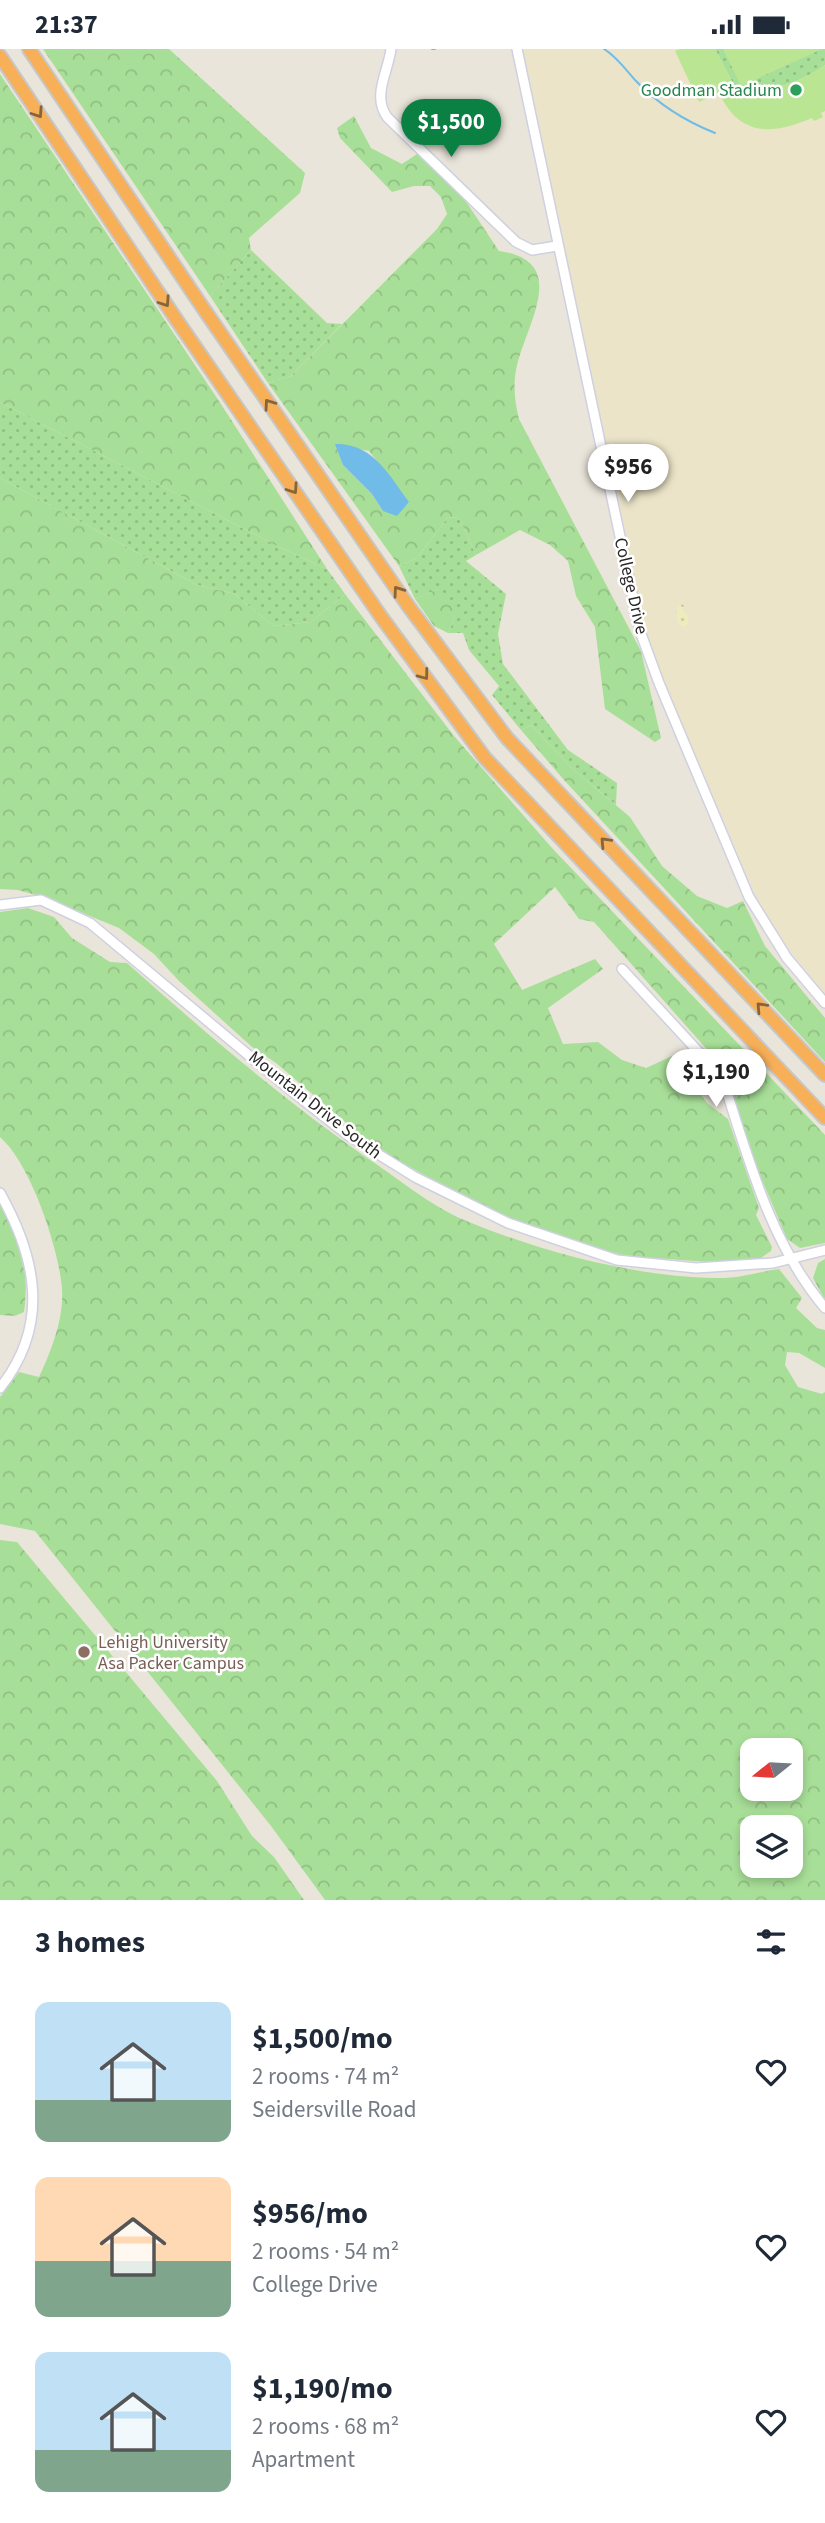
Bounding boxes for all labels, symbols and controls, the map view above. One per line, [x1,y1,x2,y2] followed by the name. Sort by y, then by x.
[35,6,98,43] text: 21:37
[641,78,782,103] place label: Goodman Stadium
[788,82,804,98] marker: Goodman Stadium
[394,99,508,159] pin: $1,500
[30,105,42,118] one-way arrow
[417,105,485,138] text: $1,500
[156,294,169,307] one-way arrow
[265,399,277,412] one-way arrow
[587,445,669,504] pin: $956
[604,450,652,483] text: $956
[285,482,298,495] one-way arrow
[608,535,654,637] street label: College Drive
[394,586,406,599] one-way arrow
[416,668,429,680] one-way arrow
[601,837,614,850] one-way arrow
[757,1002,770,1015] one-way arrow
[243,1045,387,1165] street label: Mountain Drive South
[659,1049,773,1109] pin: $1,190
[682,1055,750,1088] text: $1,190
[98,1630,244,1676] place label: Lehigh University Asa Packer Campus
[76,1644,92,1660] marker: Lehigh University Asa Packer Campus
[740,1738,803,1801] north arrow
[740,1738,803,1878] map controls
[740,1815,803,1878] button: layers
[35,1921,145,1964] text: 3 homes
[752,1923,790,1961] icon: filters
[252,2017,393,2060] text: $1,500/mo
[91,2030,175,2114] icon: home
[752,2053,790,2091] icon: heart
[252,2060,399,2093] text: 2 rooms · 74 m²
[252,2093,417,2126] text: Seidersville Road
[252,2192,368,2235] text: $956/mo
[91,2205,175,2289] icon: home
[752,2228,790,2266] icon: heart
[252,2235,399,2268] text: 2 rooms · 54 m²
[252,2268,378,2301] text: College Drive
[252,2367,393,2410] text: $1,190/mo
[91,2380,175,2464] icon: home
[752,2403,790,2441] icon: heart
[252,2410,399,2443] text: 2 rooms · 68 m²
[252,2443,355,2476] text: Apartment

